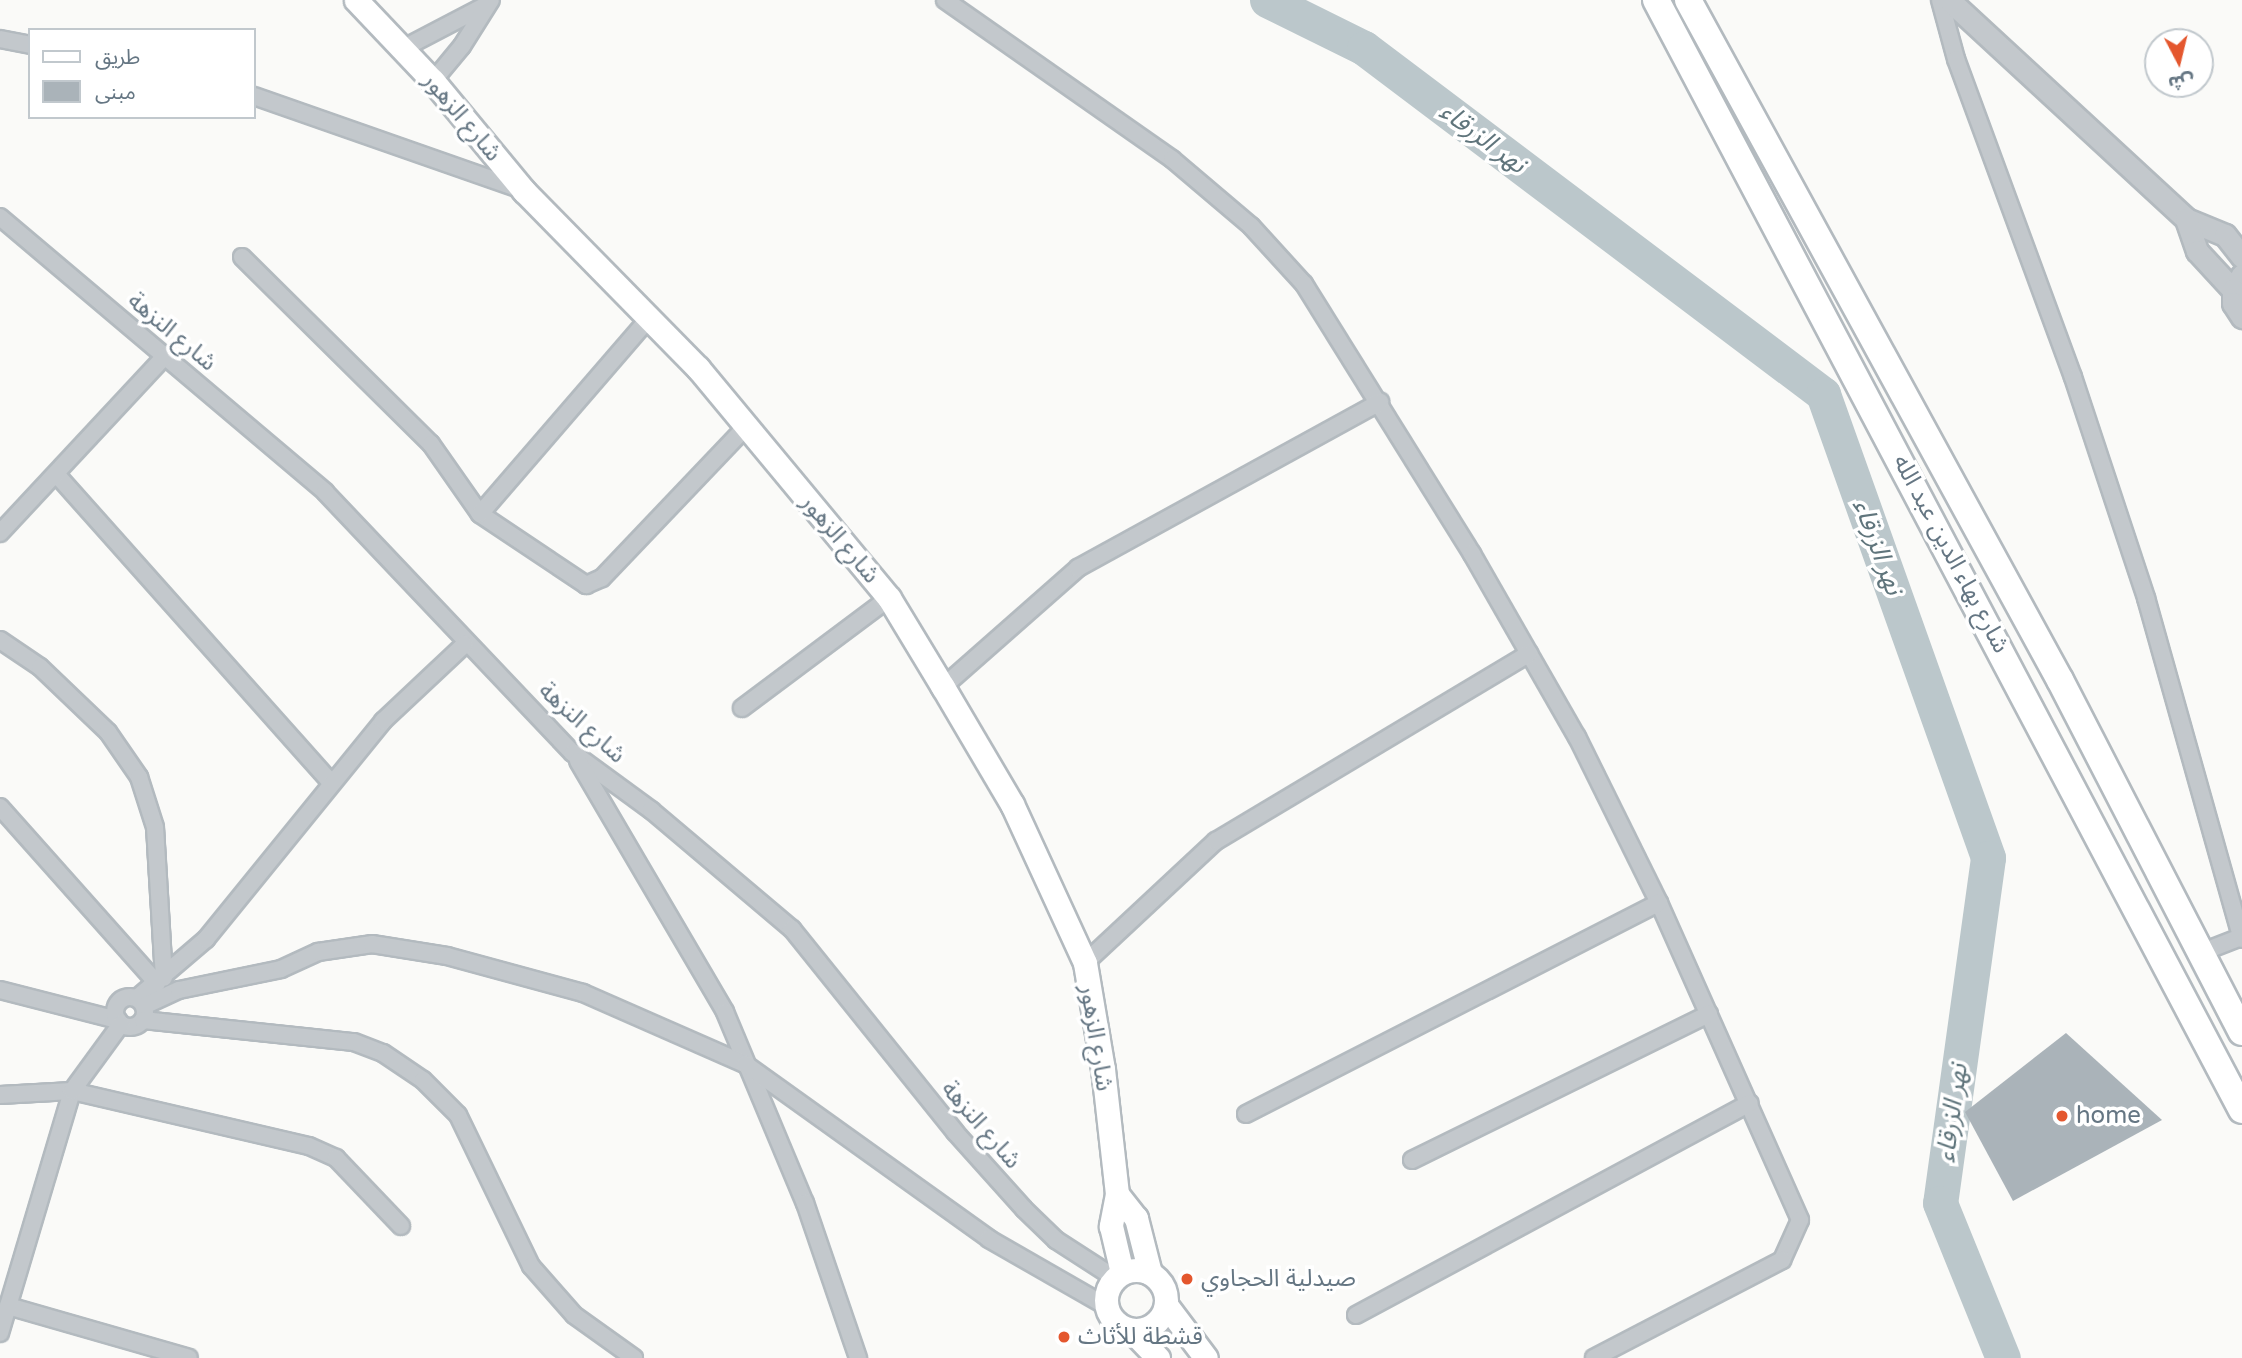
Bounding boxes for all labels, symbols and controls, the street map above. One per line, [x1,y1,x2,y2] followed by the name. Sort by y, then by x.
[28,28,256,119] legend
[2144,28,2214,98] north arrow
[95,45,140,70] text: طريق
[416,67,508,167] street label: شارع الزهور
[2167,69,2196,94] text: ش
[95,80,136,105] text: مبنى
[1434,96,1532,180] water label: نهر الزرقاء
[122,287,222,377] street label: شارع النزهة
[1887,450,2015,658] street label: شارع بهاء الدين عبد الله
[794,489,886,589] street label: شارع الزهور
[1846,495,1910,599] water label: نهر الزرقاء
[533,676,631,770] street label: شارع النزهة
[1073,983,1119,1093] street label: شارع الزهور
[1930,1062,1974,1164] water label: نهر الزرقاء
[935,1075,1027,1175] street label: شارع النزهة
[2076,1102,2141,1130] place label: home
[2054,1108,2070,1124] marker: home
[1201,1265,1356,1293] place label: صيدلية الحجاوي
[1179,1271,1195,1287] marker: صيدلية الحجاوي
[1078,1323,1203,1351] place label: قشطة للأثاث
[1056,1329,1072,1345] marker: قشطة للأثاث

